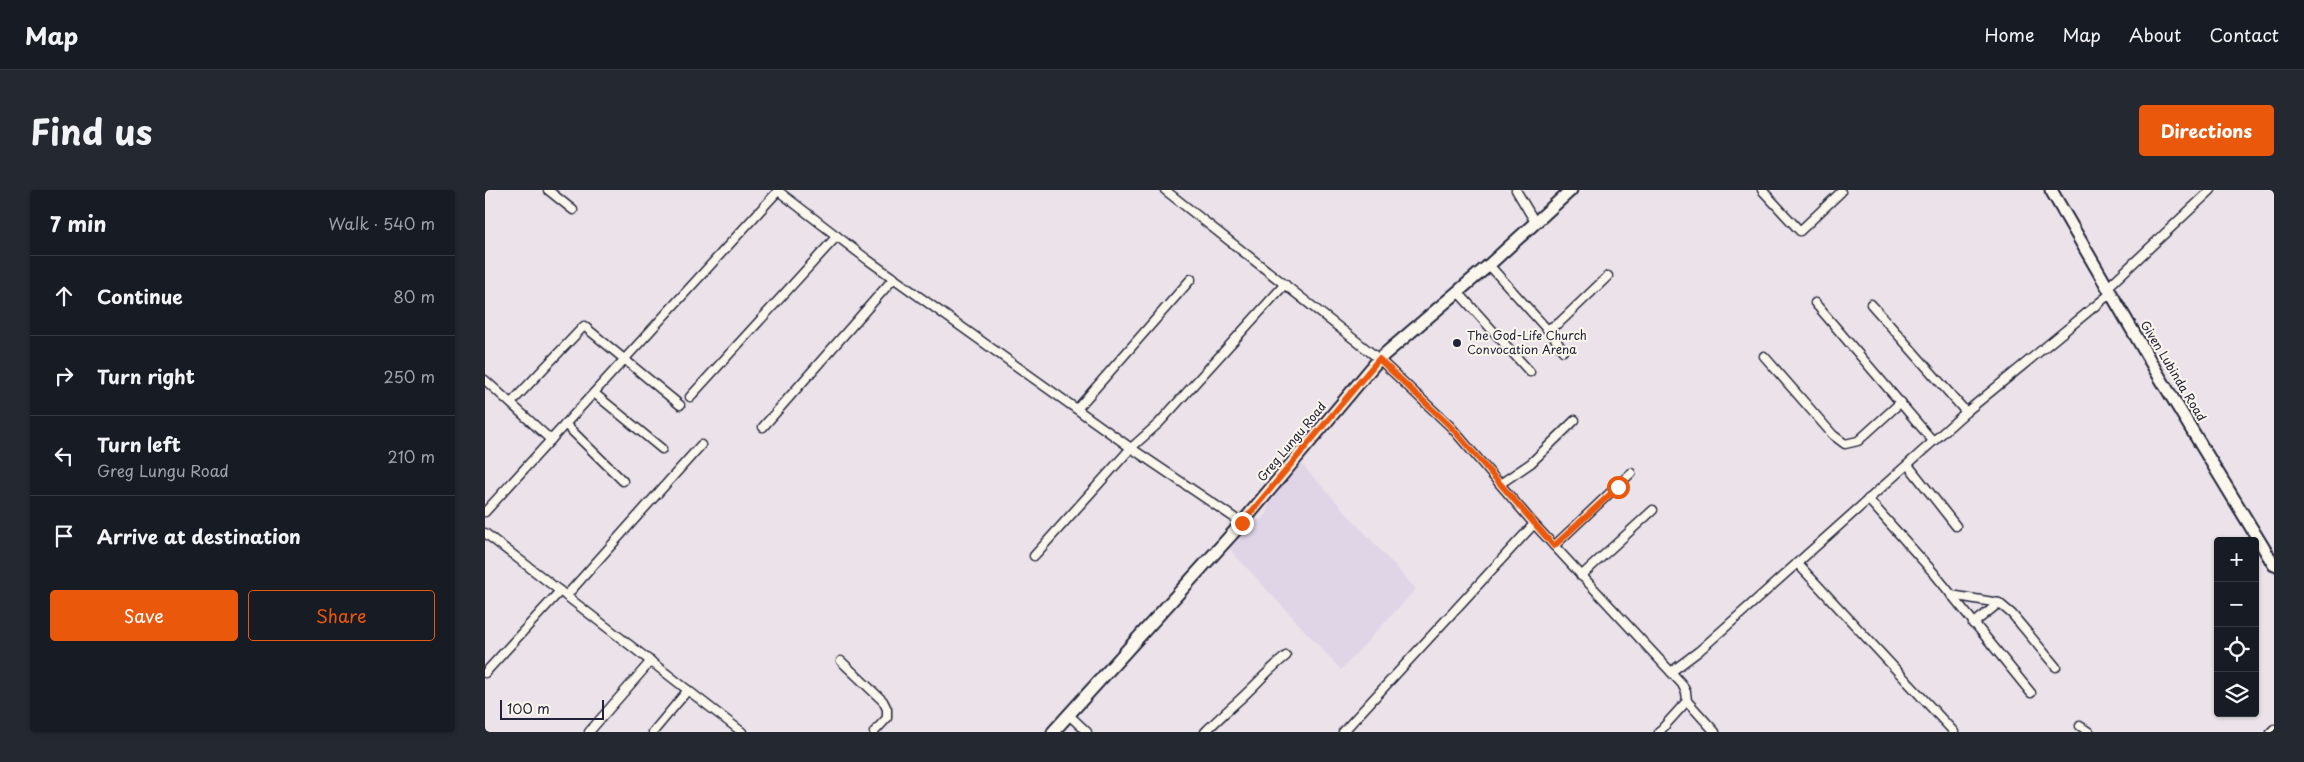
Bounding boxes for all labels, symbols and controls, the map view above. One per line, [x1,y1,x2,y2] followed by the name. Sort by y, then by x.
[25,17,78,53] text: Map
[1984,21,2034,48] text: Home
[2062,21,2101,48] text: Map
[2129,21,2181,48] text: About
[2209,21,2279,48] text: Contact
[30,104,152,157] text: Find us
[2139,105,2274,156] button: Directions
[50,207,106,239] text: 7 min
[329,211,435,235] text: Walk · 540 m
[50,282,78,310] icon: ahead
[97,282,183,310] text: Continue
[393,284,435,308] text: 80 m
[2137,317,2211,424] street label: Given Lubinda Road
[1467,326,1587,358] place label: The God-Life Church Convocation Arena
[1451,337,1463,349] marker: The God-Life Church Convocation Arena
[50,362,78,390] icon: right
[97,362,195,390] text: Turn right
[384,364,435,388] text: 250 m
[1253,398,1330,485] street label: Greg Lungu Road
[97,430,181,458] text: Turn left
[50,442,78,470] icon: left
[387,444,435,468] text: 210 m
[97,458,229,482] text: Greg Lungu Road
[1607,476,1630,499] route start
[1231,512,1254,535] route end
[50,522,78,550] icon: arrive
[97,522,301,550] text: Arrive at destination
[2214,537,2259,717] map controls
[2214,537,2259,582] button: +
[2214,582,2259,627] button: −
[50,590,238,641] button: Save
[248,590,435,641] button: Share
[2214,627,2259,672] button: locate
[2214,672,2259,717] button: layers
[500,697,604,720] scale bar
[507,698,550,719] text: 100 m

